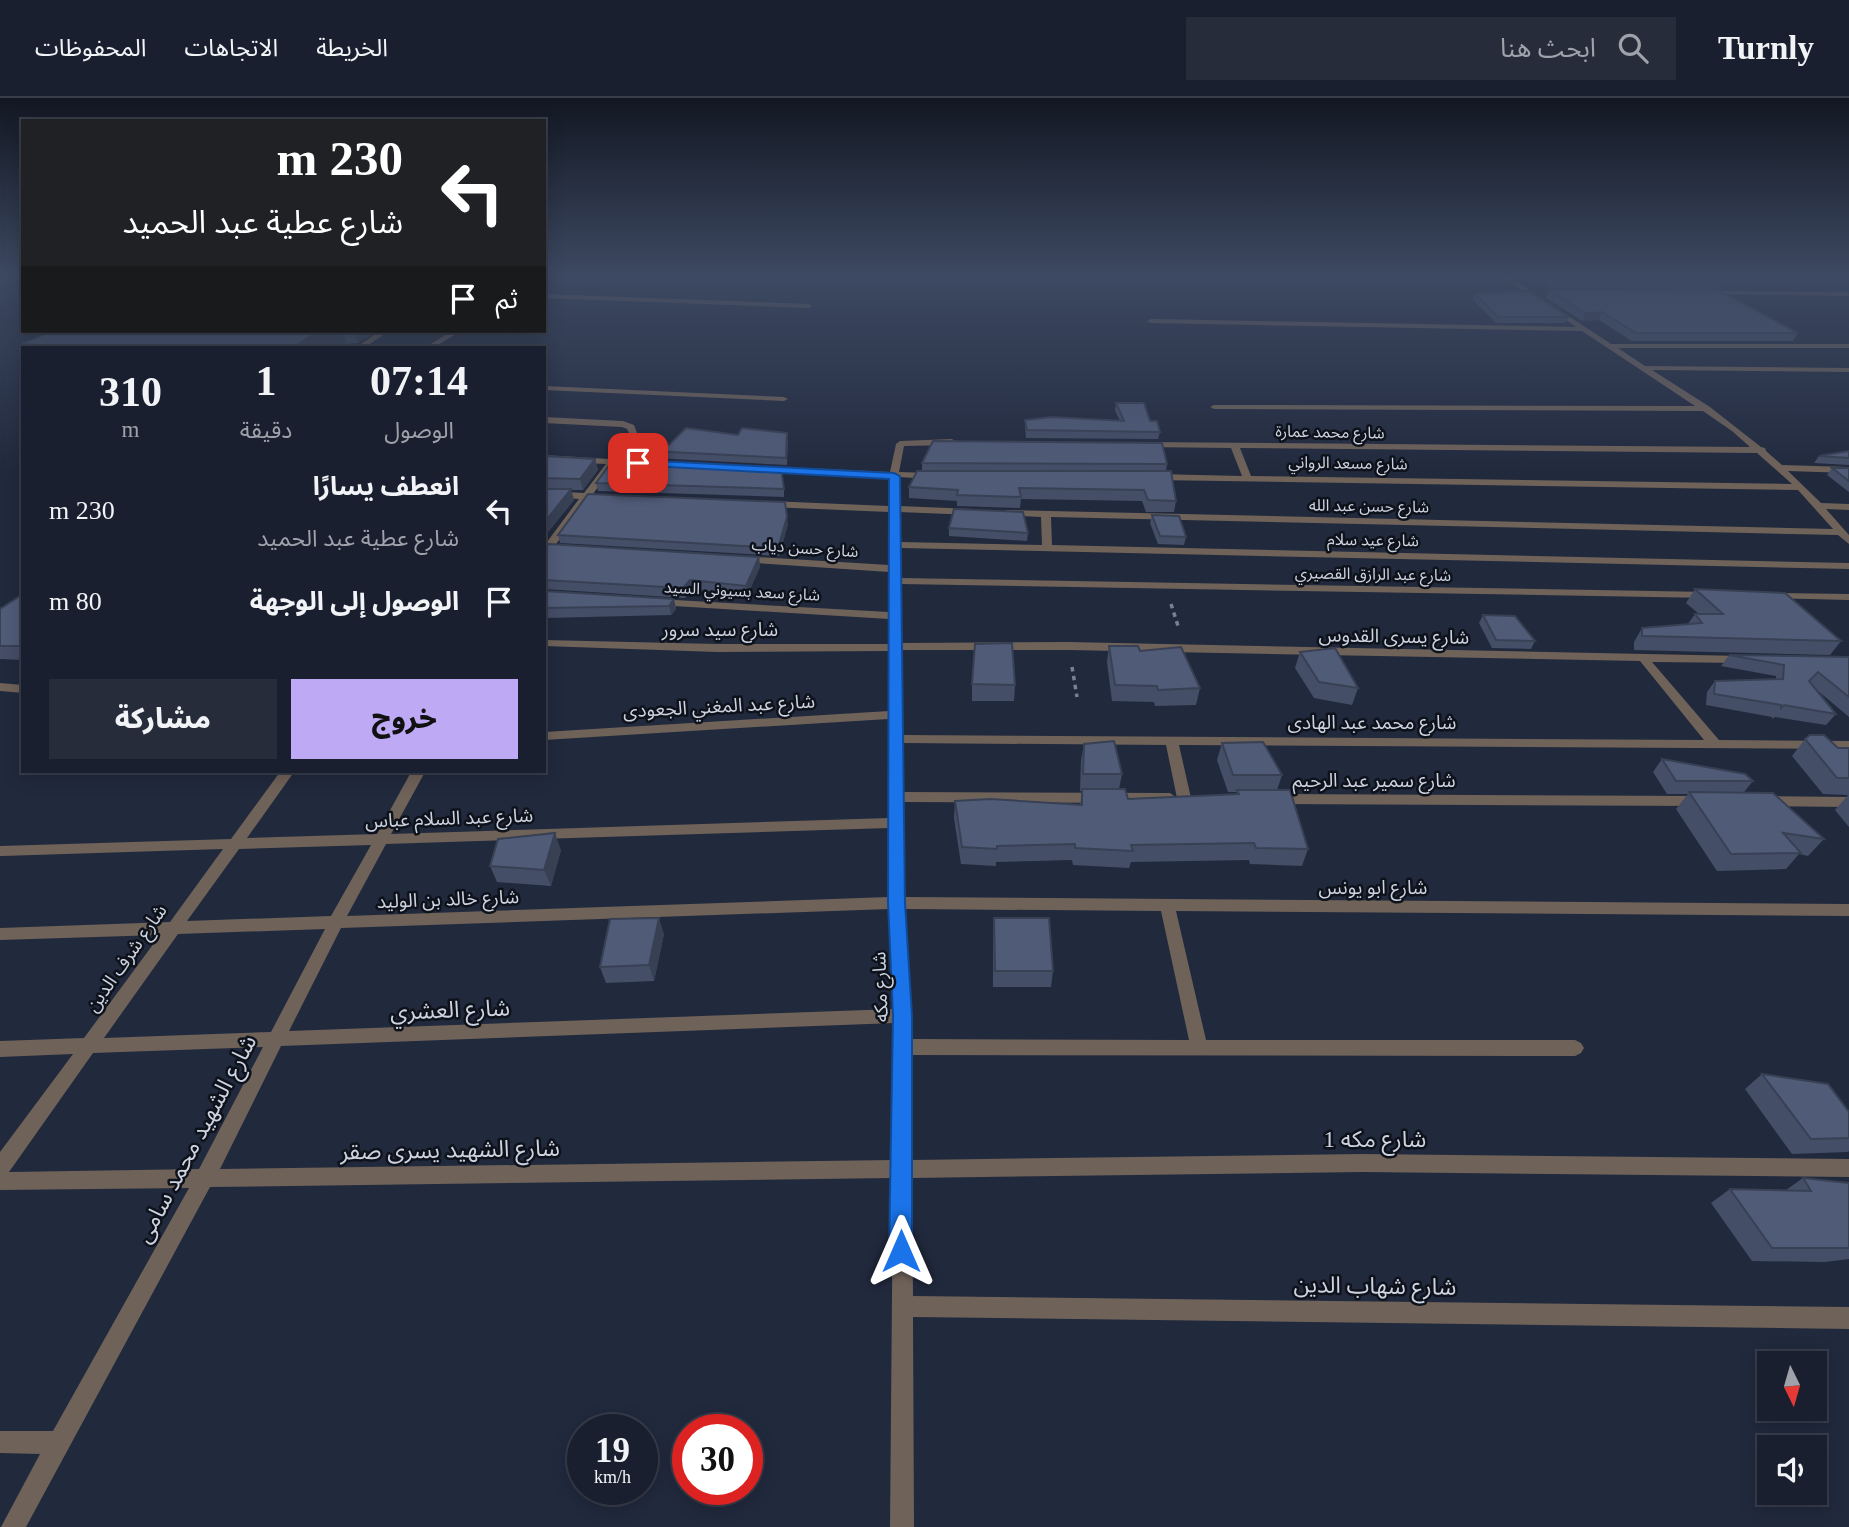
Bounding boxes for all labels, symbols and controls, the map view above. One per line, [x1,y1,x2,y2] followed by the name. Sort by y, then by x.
[1186,17,1676,80] search box
[1614,29,1652,67] icon: search
[1718,30,1814,66] text: Turnly
[1500,34,1596,63] text: ابحث هنا
[35,35,146,61] text: المحفوظات
[184,35,278,61] text: الاتجاهات
[316,35,388,61] text: الخريطة
[276,131,403,186] text: 230 m
[427,147,518,238] icon: left
[122,204,403,240] text: شارع عطية عبد الحميد
[444,280,482,318] icon: arrive
[496,285,518,314] text: ثم
[256,358,277,404] text: 1
[370,358,468,404] text: 07:14
[99,369,162,415] text: 310
[121,417,139,442] text: m
[240,418,292,443] text: دقيقة
[384,418,454,443] text: الوصول
[1275,423,1385,445] street label: شارع محمد عمارة
[608,433,668,493] pin
[619,444,657,482] icon: arrive
[1288,453,1408,477] street label: شارع مسعد الرواني
[313,472,459,501] text: انعطف يسارًا
[480,492,518,530] icon: left
[49,496,115,525] text: 230 m
[1309,496,1429,520] street label: شارع حسن عبد الله
[257,526,459,551] text: شارع عطية عبد الحميد
[1327,531,1419,553] street label: شارع عيد سلام
[751,536,859,564] street label: شارع حسن دياب
[1295,564,1451,588] street label: شارع عبد الرازق القصيري
[663,578,820,608] street label: شارع سعد بسيوني السيد
[480,583,518,621] icon: arrive
[49,587,102,616] text: 80 m
[250,587,459,616] text: الوصول إلى الوجهة
[661,619,778,643] street label: شارع سيد سرور
[1318,624,1470,651] street label: شارع يسرى القدوس
[49,679,277,759] button: مشاركة
[291,679,518,759] button: خروج
[622,690,816,726] street label: شارع عبد المغني الجعودى
[1288,712,1456,736] street label: شارع محمد عبد الهادى
[1292,770,1456,795] street label: شارع سمير عبد الرحيم
[365,805,534,835] street label: شارع عبد السلام عباس
[1318,877,1428,901] street label: شارع ابو يونس
[376,886,520,915] street label: شارع خالد بن الوليد
[81,900,173,1017] street label: شارع شرف الدين
[868,951,895,1023] street label: شارع مكه
[390,995,511,1029] street label: شارع العشري
[131,1031,265,1249] street label: شارع الشهيد محمد سامى
[1324,1127,1426,1156] street label: شارع مكه 1
[339,1136,560,1168] street label: شارع الشهيد يسرى صقر
[864,1214,938,1288] position arrow
[1293,1272,1457,1304] street label: شارع شهاب الدين
[1757,1351,1827,1421] north arrow
[1757,1351,1827,1505] map controls
[672,1414,763,1505] speed limit sign: 30
[595,1431,630,1470] text: 19
[1757,1435,1827,1505] button: sound
[594,1467,631,1487] text: km/h

